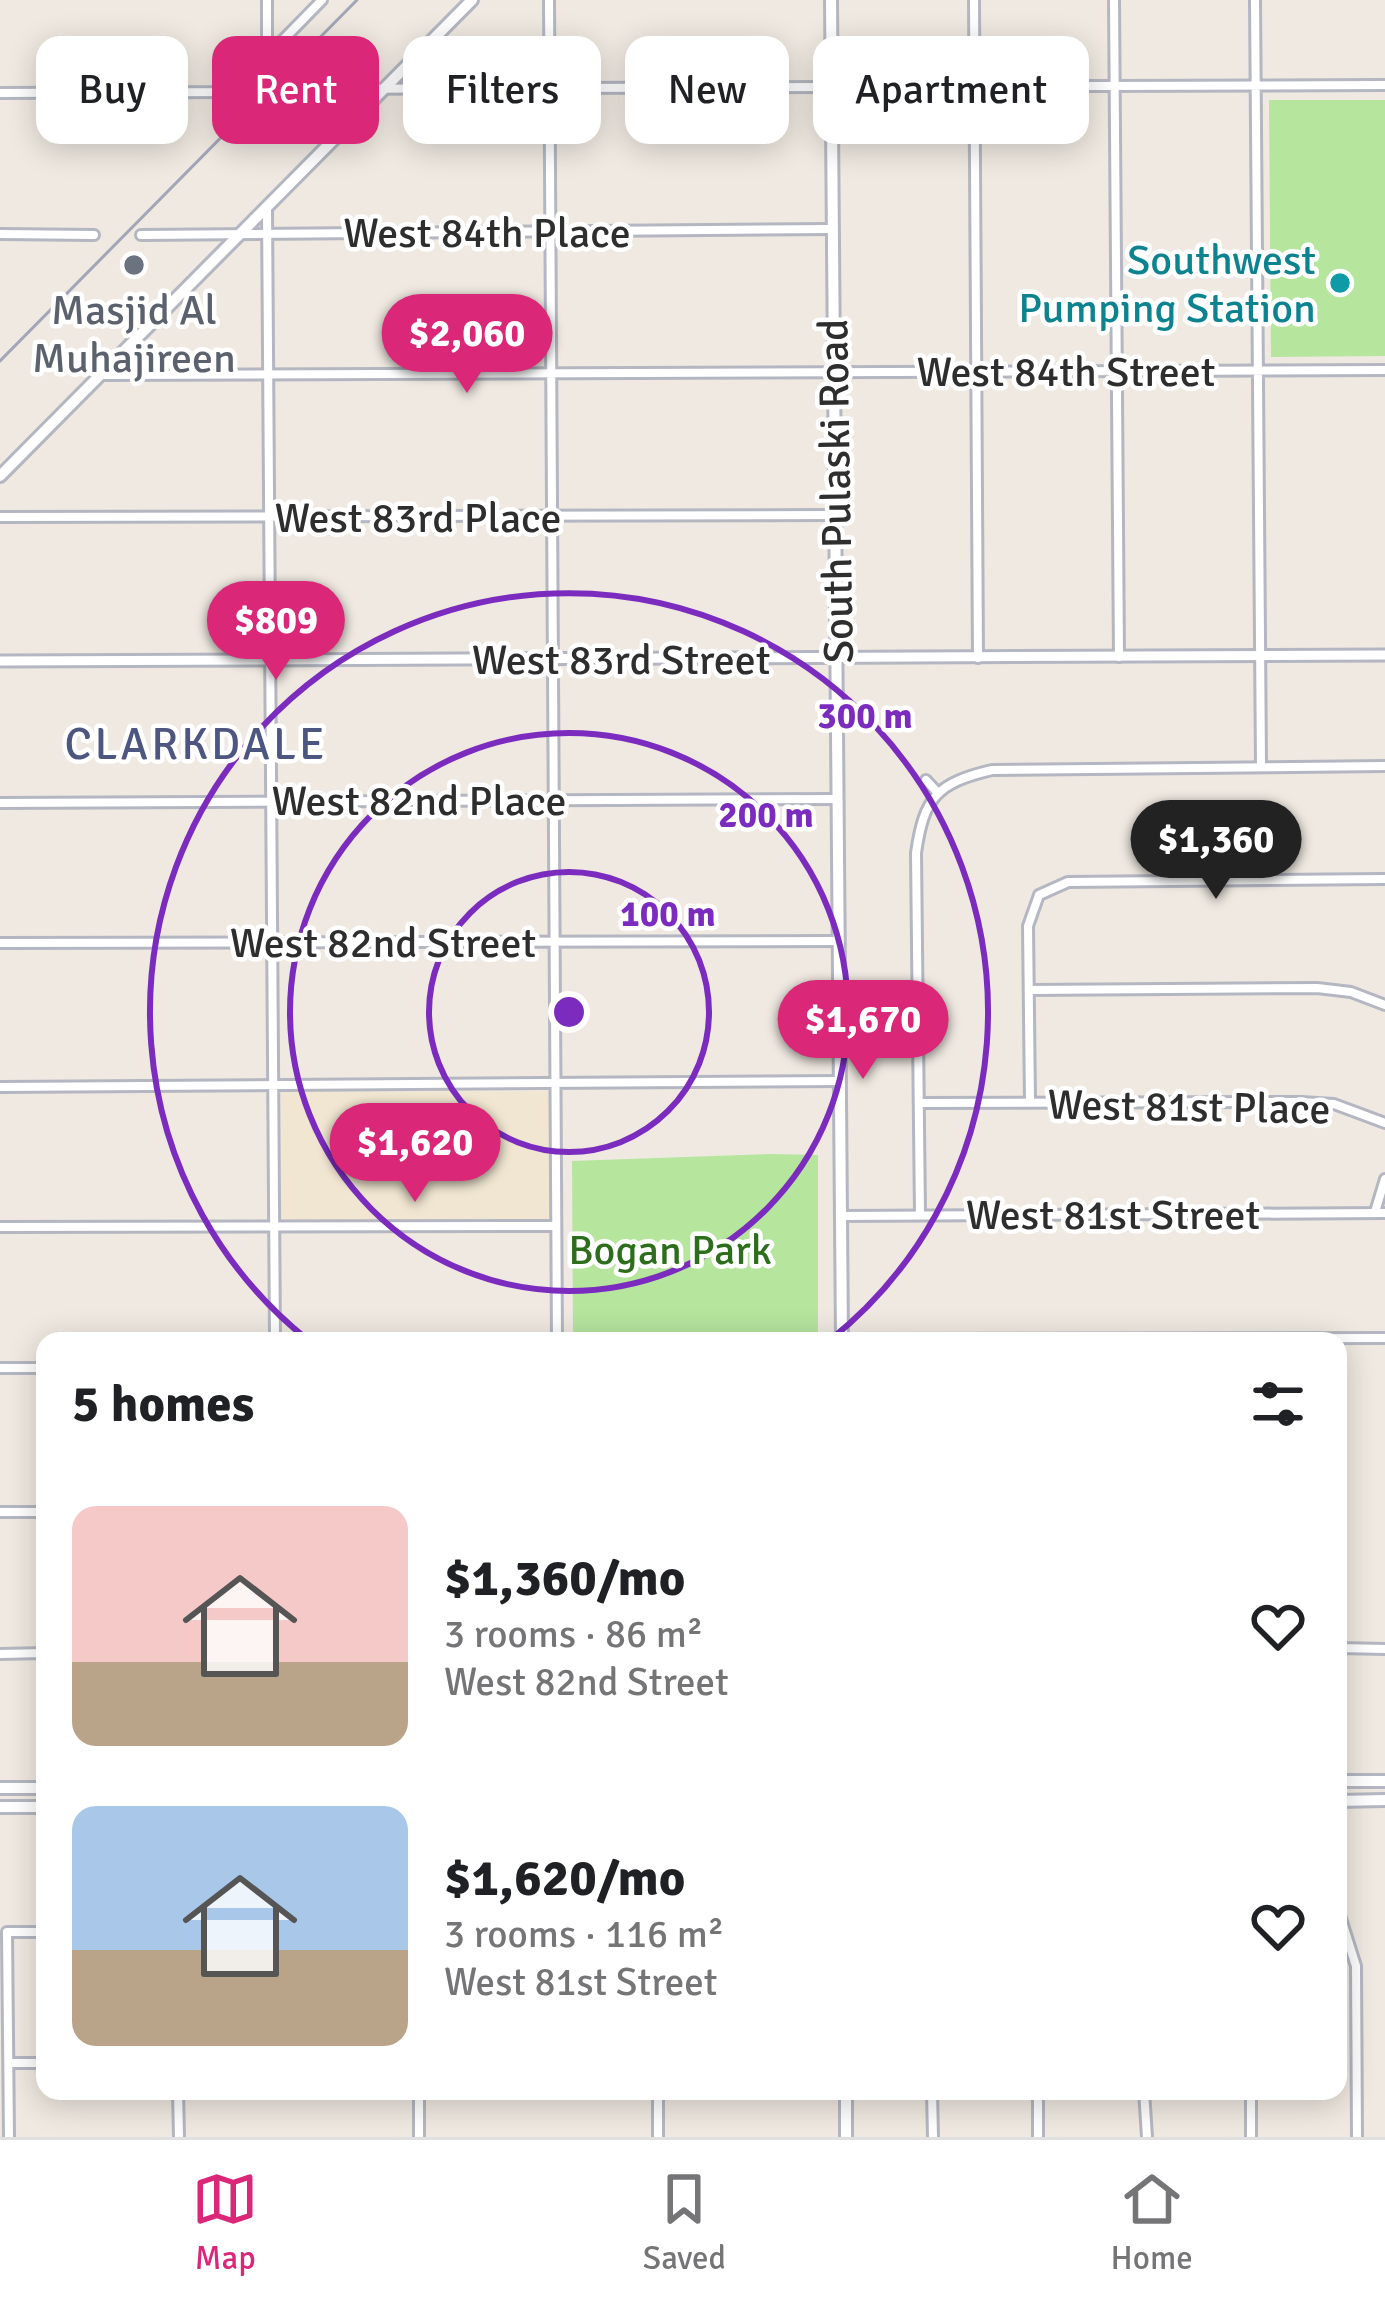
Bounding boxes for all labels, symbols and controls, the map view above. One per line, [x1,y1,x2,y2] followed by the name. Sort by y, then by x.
[36,36,188,144] chip: Buy
[212,36,379,144] chip: Rent
[403,36,601,144] chip: Filters
[625,36,789,144] chip: New
[813,36,1089,144] chip: Apartment
[343,208,631,259] street label: West 84th Place
[1018,235,1316,334] place label: Southwest Pumping Station
[121,252,147,278] marker: Masjid Al Muhajireen
[1327,270,1353,296] marker: Southwest Pumping Station
[32,285,236,384] place label: Masjid Al Muhajireen
[369,294,565,396] pin: $2,060
[409,309,525,357] text: $2,060
[808,318,865,664] street label: South Pulaski Road
[917,347,1215,398] street label: West 84th Street
[274,493,562,544] street label: West 83rd Place
[205,581,347,683] pin: $809
[234,596,318,644] text: $809
[472,635,770,686] street label: West 83rd Street
[817,694,913,739] text: 300 m
[64,717,328,772] district label: CLARKDALE
[271,776,567,827] street label: West 82nd Place
[718,793,814,838] text: 200 m
[1118,800,1314,902] pin: $1,360
[1158,815,1274,863] text: $1,360
[620,892,716,937] text: 100 m
[230,918,536,969] street label: West 82nd Street
[765,980,961,1082] pin: $1,670
[548,991,590,1033] centre of rings
[805,995,921,1043] text: $1,670
[1047,1080,1331,1135] street label: West 81st Place
[317,1103,513,1205] pin: $1,620
[357,1118,473,1166] text: $1,620
[966,1190,1260,1241] street label: West 81st Street
[568,1225,772,1276] park label: Bogan Park
[1245,1371,1311,1437] icon: filters
[72,1373,254,1436] text: 5 homes
[444,1547,685,1610] text: $1,360/mo
[168,1554,312,1698] icon: home
[1245,1593,1311,1659] icon: heart
[444,1610,703,1658] text: 3 rooms · 86 m²
[444,1658,729,1706] text: West 82nd Street
[444,1847,685,1910] text: $1,620/mo
[168,1854,312,1998] icon: home
[1245,1893,1311,1959] icon: heart
[444,1910,724,1958] text: 3 rooms · 116 m²
[444,1958,717,2006] text: West 81st Street
[192,2166,258,2279] tab: Map
[643,2166,726,2279] tab: Saved
[1110,2166,1193,2279] tab: Home

